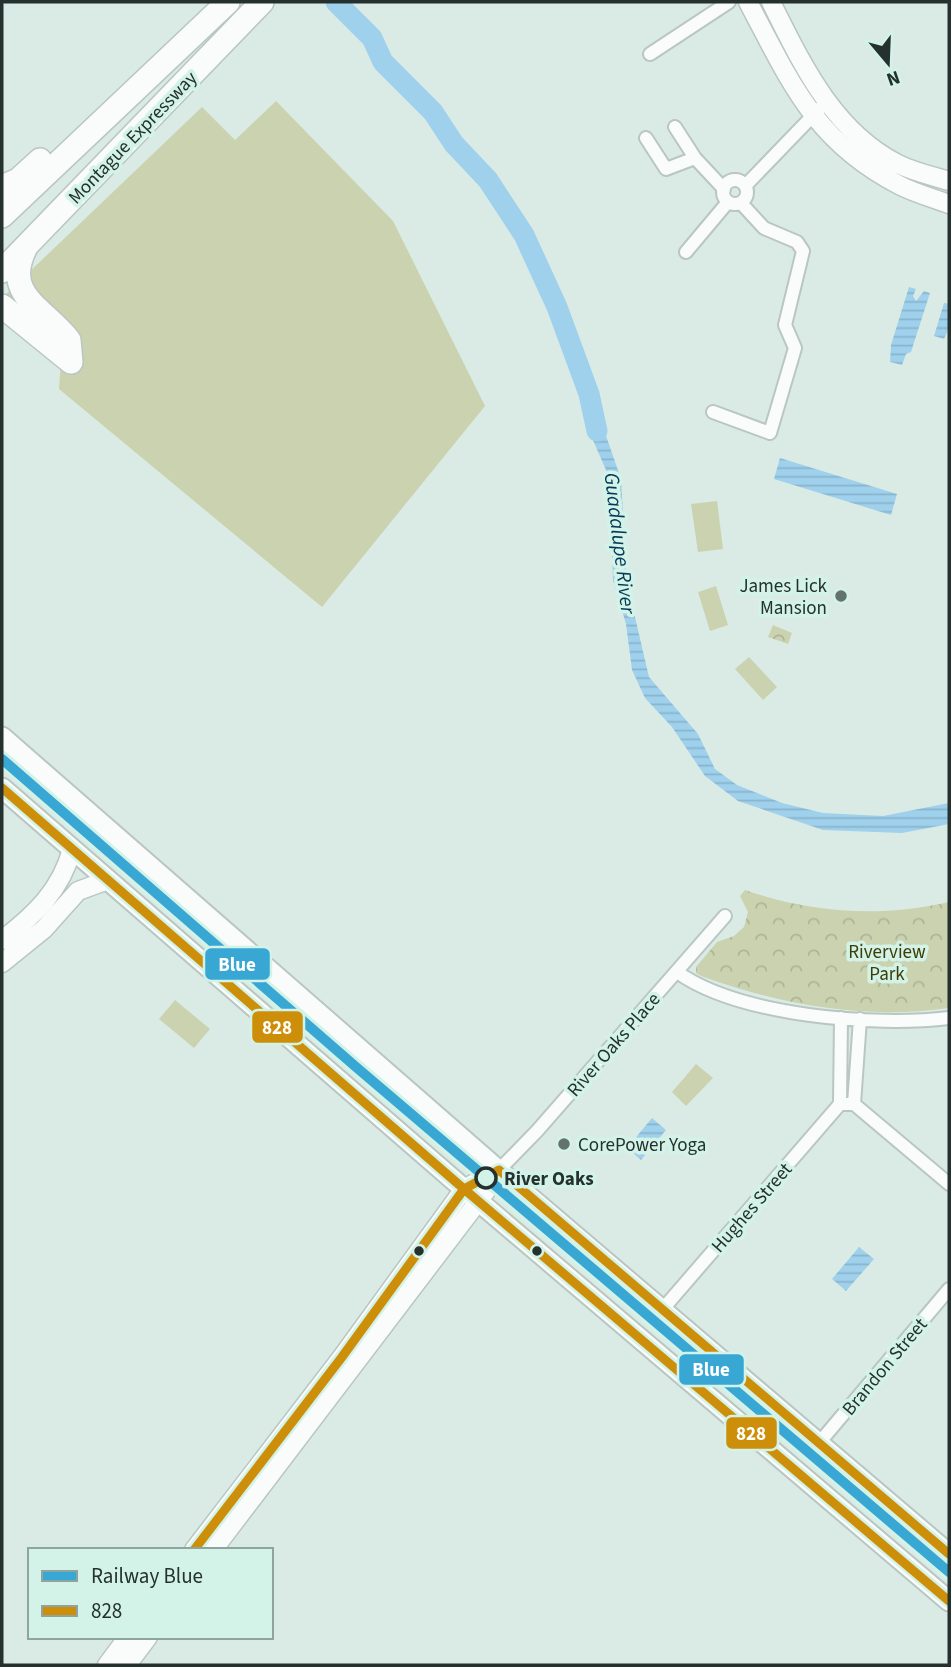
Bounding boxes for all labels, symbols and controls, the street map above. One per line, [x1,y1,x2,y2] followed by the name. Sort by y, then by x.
[853,28,923,98] north arrow
[883,63,903,92] text: N
[62,66,204,210] street label: Montague Expressway
[596,471,644,616] water label: Guadalupe River
[739,573,828,622] place label: James Lick Mansion
[833,588,849,604] marker: James Lick Mansion
[848,939,926,988] park label: Riverview Park
[204,947,271,981] line badge: Blue
[218,952,256,979] text: Blue
[561,987,667,1103] street label: River Oaks Place
[251,1010,304,1044] line badge: 828
[262,1015,292,1042] text: 828
[578,1132,706,1159] place label: CorePower Yoga
[556,1136,572,1152] marker: CorePower Yoga
[705,1157,799,1259] street label: Hughes Street
[504,1166,594,1193] place label: River Oaks
[475,1167,497,1189] marker: River Oaks
[412,1244,426,1258] unlabelled marker
[530,1244,544,1258] unlabelled marker
[836,1312,934,1422] street label: Brandon Street
[678,1353,745,1386] line badge: Blue
[692,1357,730,1384] text: Blue
[725,1416,778,1450] line badge: 828
[736,1421,766,1448] text: 828
[28,1548,273,1639] legend
[91,1561,203,1591] text: Railway Blue
[91,1596,122,1626] text: 828

